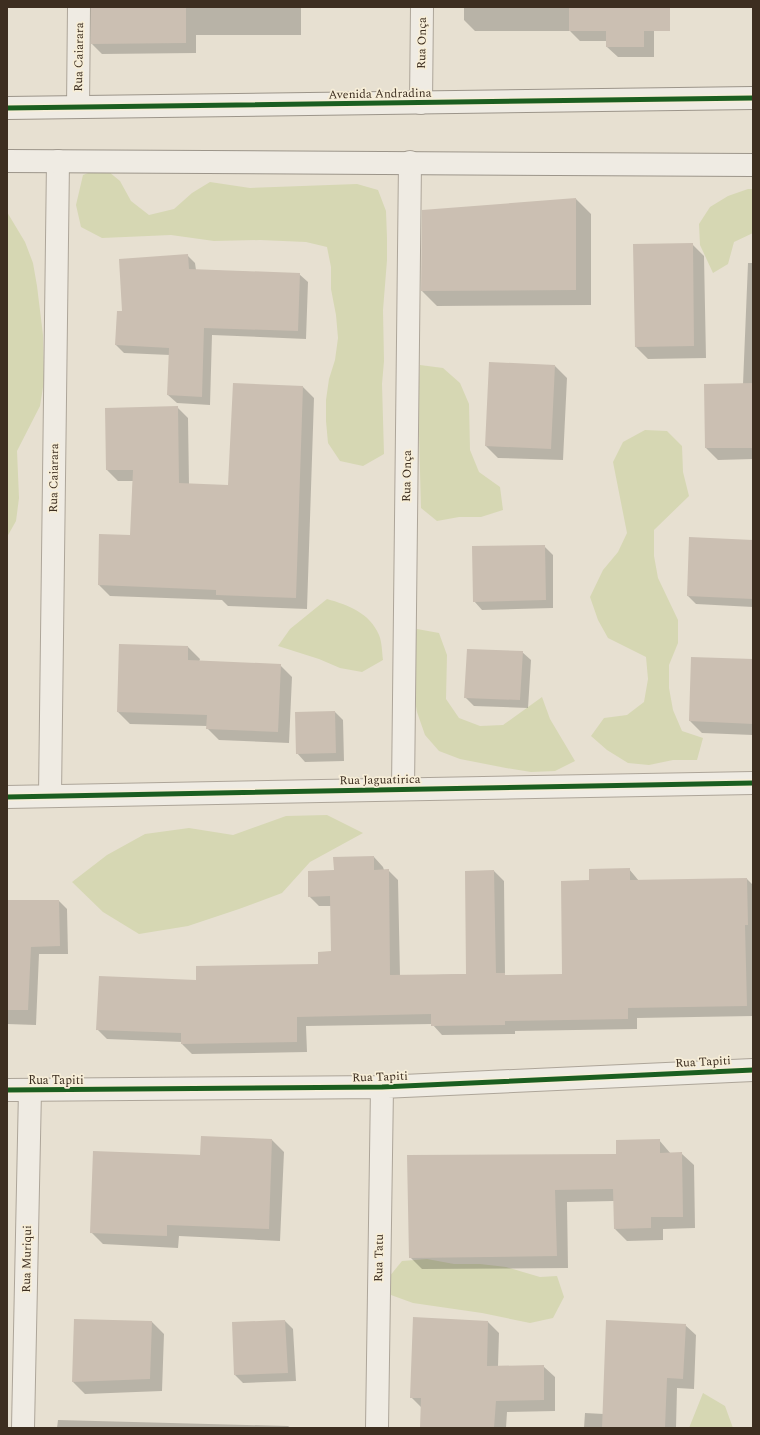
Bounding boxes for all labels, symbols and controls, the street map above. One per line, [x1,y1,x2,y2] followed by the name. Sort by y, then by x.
[412,17,432,69] street label: Rua Onça
[69,22,89,92] street label: Rua Caiarara
[328,84,432,104] street label: Avenida Andradina
[44,443,64,513] street label: Rua Caiarara
[397,450,417,502] street label: Rua Onça
[339,770,421,790] street label: Rua Jaguatirica
[675,1051,731,1073] street label: Rua Tapiti
[352,1067,408,1087] street label: Rua Tapiti
[28,1071,84,1090] street label: Rua Tapiti
[17,1225,37,1293] street label: Rua Muriqui
[369,1234,389,1282] street label: Rua Tatu

